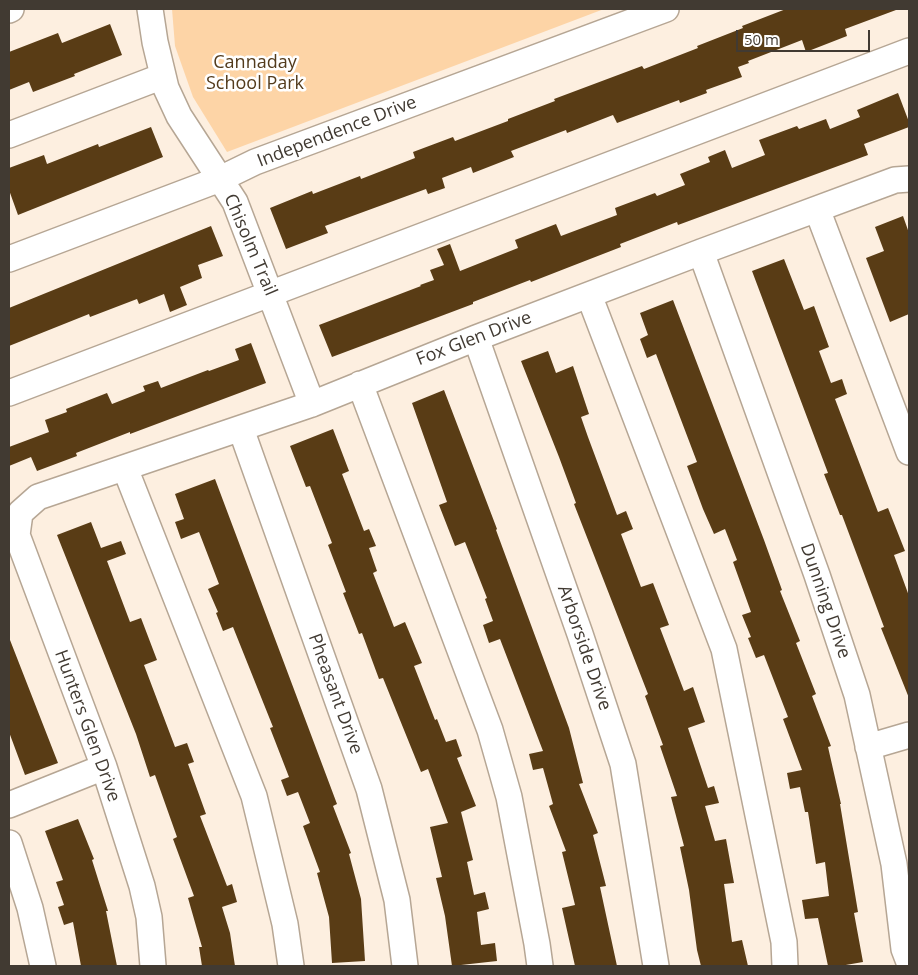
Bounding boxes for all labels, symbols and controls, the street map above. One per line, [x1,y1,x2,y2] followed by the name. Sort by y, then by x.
[738,20,872,52] scale bar
[744,29,779,49] text: 50 m
[206,52,304,94] park label: Cannaday School Park
[254,92,420,172] street label: Independence Drive
[219,191,281,299] street label: Chisolm Trail
[413,307,535,371] street label: Fox Glen Drive
[795,541,855,661] street label: Dunning Drive
[552,583,616,713] street label: Arborside Drive
[303,631,367,757] street label: Pheasant Drive
[49,647,125,805] street label: Hunters Glen Drive

